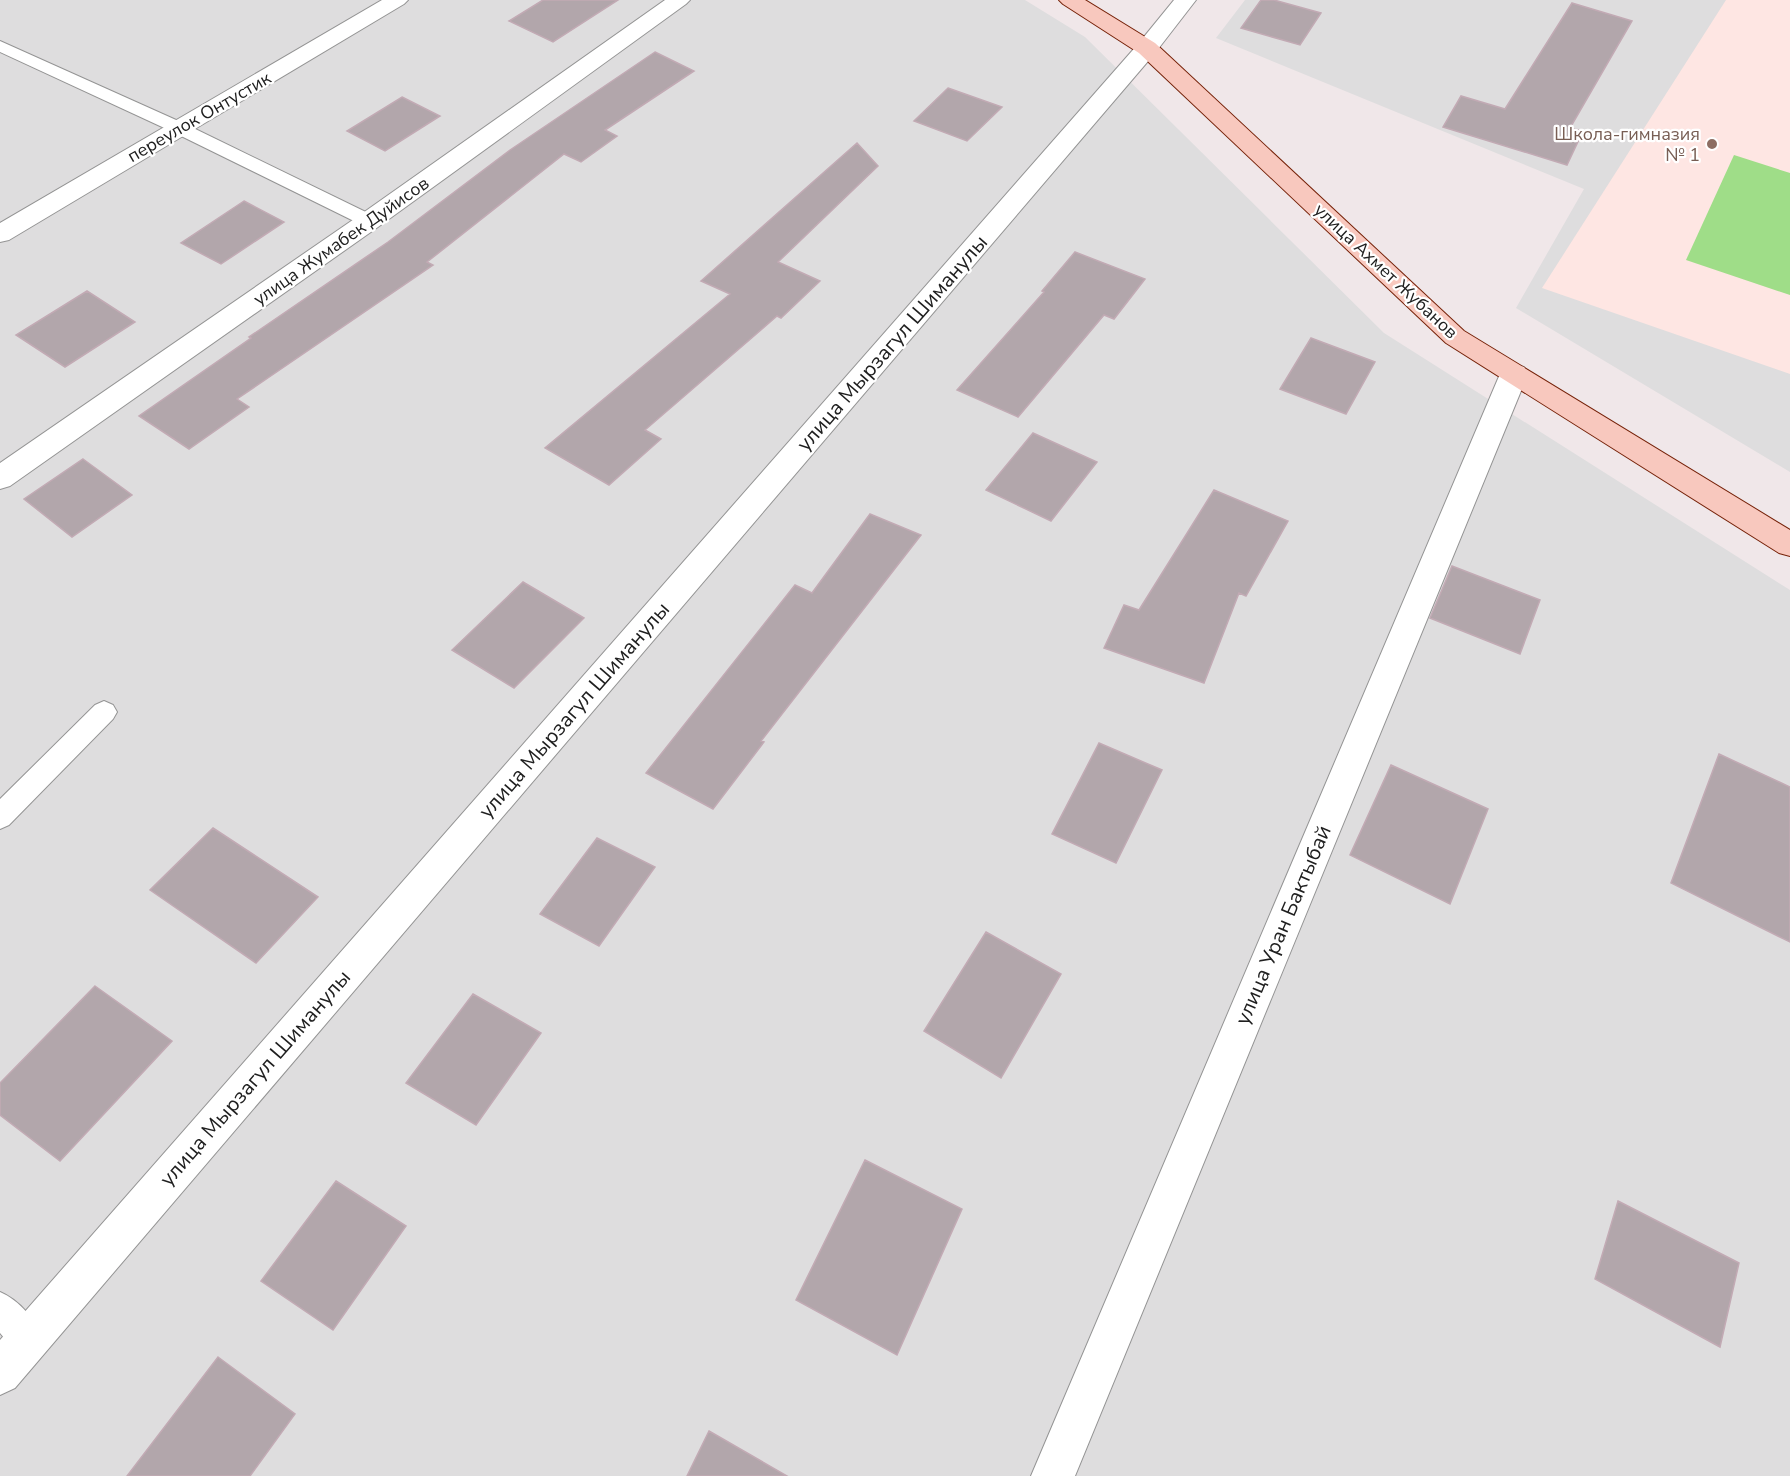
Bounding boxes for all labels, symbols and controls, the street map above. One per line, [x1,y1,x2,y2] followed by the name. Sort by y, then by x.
[123,66,276,168] street label: переулок Онтустик
[1554,122,1700,167] place label: Школа-гимназия № 1
[1705,137,1719,151] marker: Школа-гимназия № 1
[248,171,434,311] street label: улица Жумабек Дуйисов
[1309,198,1463,344] street label: улица Ахмет Жубанов
[790,229,994,457] street label: улица Мырзагул Шиманулы
[472,596,676,824] street label: улица Мырзагул Шиманулы
[1228,821,1338,1029] street label: улица Уран Бактыбай
[153,964,357,1192] street label: улица Мырзагул Шиманулы

